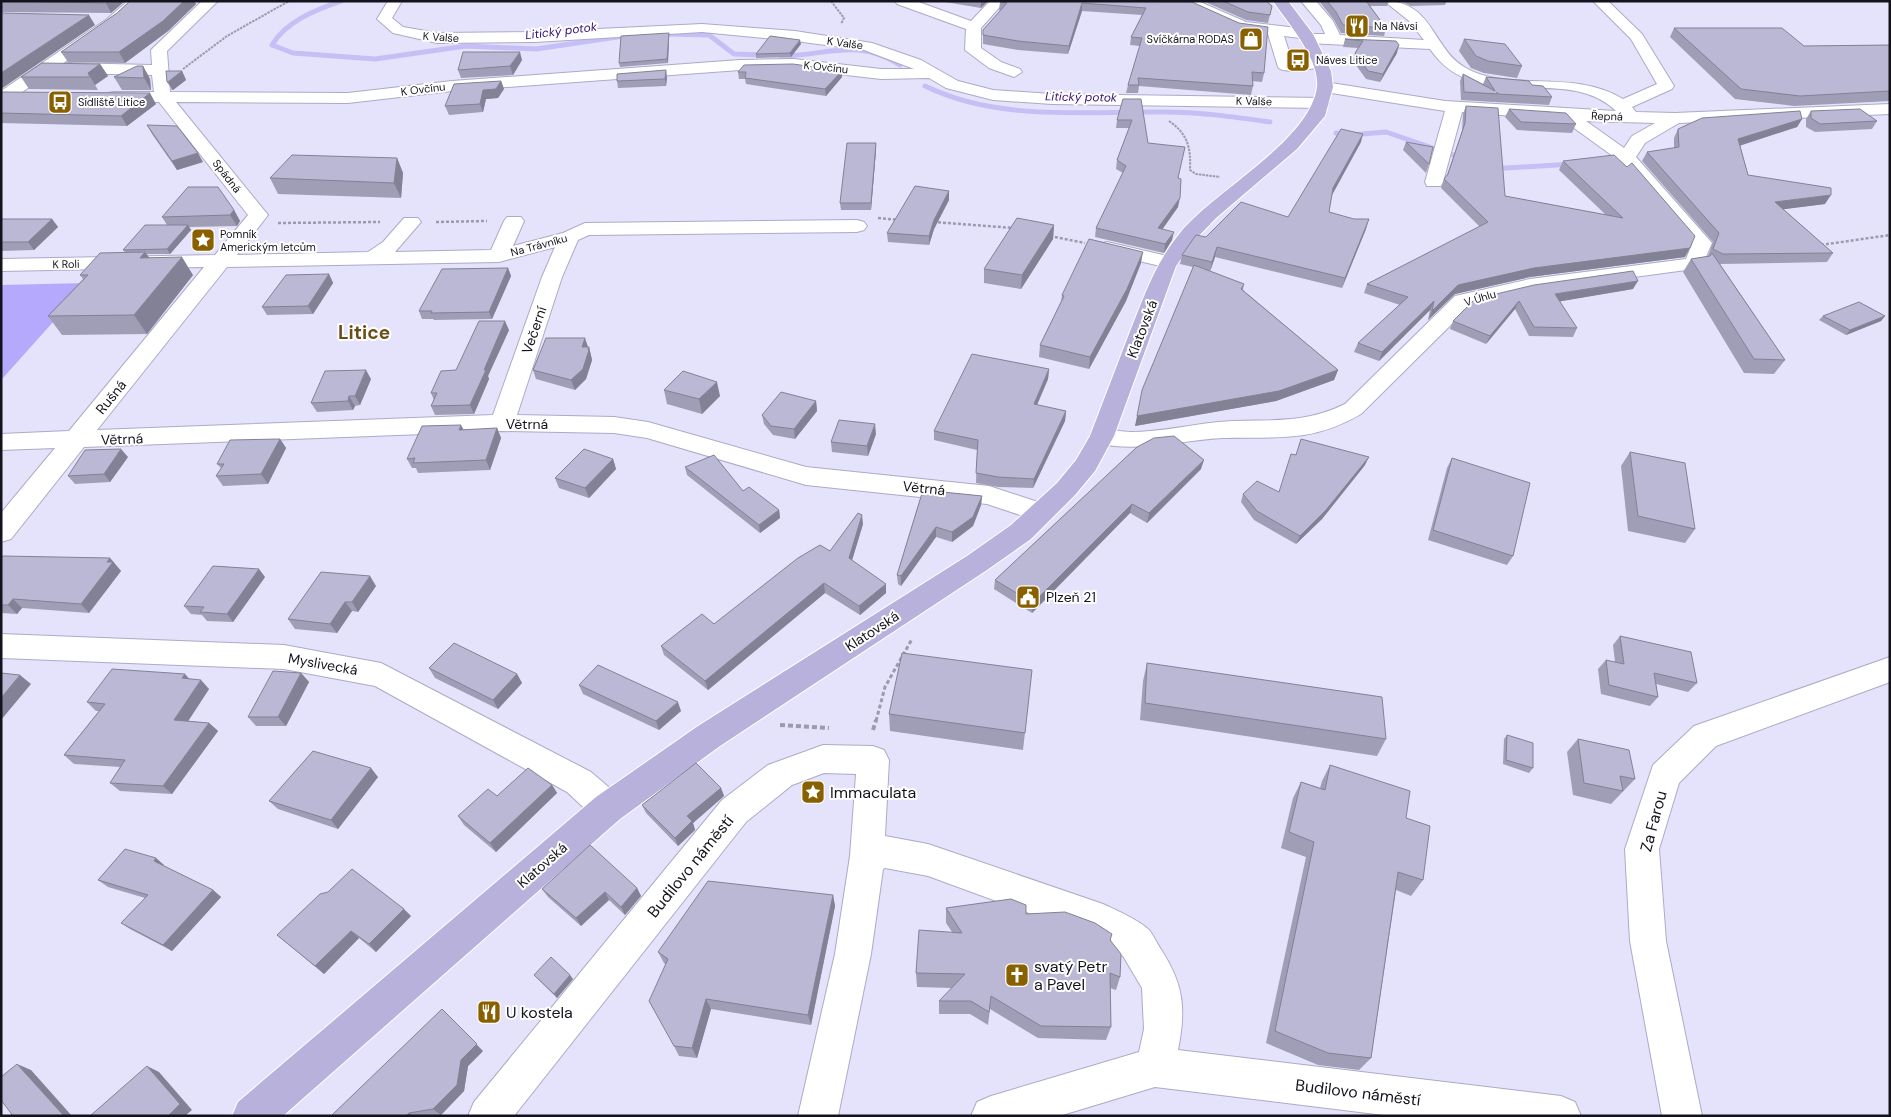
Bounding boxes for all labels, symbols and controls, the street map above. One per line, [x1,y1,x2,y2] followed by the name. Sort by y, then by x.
[1344,13,1370,39] restaurant icon: Na Návsi
[524,19,599,43] water label: Litický potok
[1374,19,1418,33] place label: Na Návsi
[1238,26,1264,52] shop icon: Svíčkárna RODAS
[422,29,460,45] street label: K Valše
[1147,32,1234,46] place label: Svíčkárna RODAS
[826,34,864,52] street label: K Valše
[1285,47,1311,73] bus stop icon: Náves Litice
[1316,53,1378,67] place label: Náves Litice
[803,58,849,76] street label: K Ovčínu
[400,79,446,99] street label: K Ovčínu
[1045,88,1118,106] water label: Litický potok
[47,89,73,115] bus stop icon: Sídliště Litice
[1236,94,1272,108] street label: K Valše
[78,95,145,109] place label: Sídliště Litice
[1591,108,1623,124] street label: Řepná
[210,157,244,195] street label: Spádná
[190,227,216,253] place icon: Pomník Americkým letcům
[220,227,316,254] place label: Pomník Americkým letcům
[509,231,569,259] street label: Na Trávníku
[52,257,80,271] street label: K Roli
[1462,287,1498,309] street label: V Úhlu
[1123,297,1161,361] street label: Klatovská
[518,303,551,356] street label: Večerní
[338,320,390,345] district label: Litice
[92,376,130,418] street label: Rušná
[506,415,548,433] street label: Větrná
[100,429,144,449] street label: Větrná
[902,477,946,499] street label: Větrná
[1015,584,1041,610] public building icon: Plzeň 21
[1046,588,1096,606] place label: Plzeň 21
[842,607,902,655] street label: Klatovská
[287,649,359,679] street label: Myslivecká
[800,779,826,805] place icon: Immaculata
[830,782,916,803] place label: Immaculata
[1635,788,1672,854] street label: Za Farou
[643,810,738,922] street label: Budilovo náměstí
[513,838,571,892] street label: Klatovská
[1034,956,1107,995] place label: svatý Petr a Pavel
[1004,962,1030,988] church icon: svatý Petr a Pavel
[476,999,502,1025] restaurant icon: U kostela
[506,1002,573,1023] place label: U kostela
[1294,1074,1422,1111] street label: Budilovo náměstí

